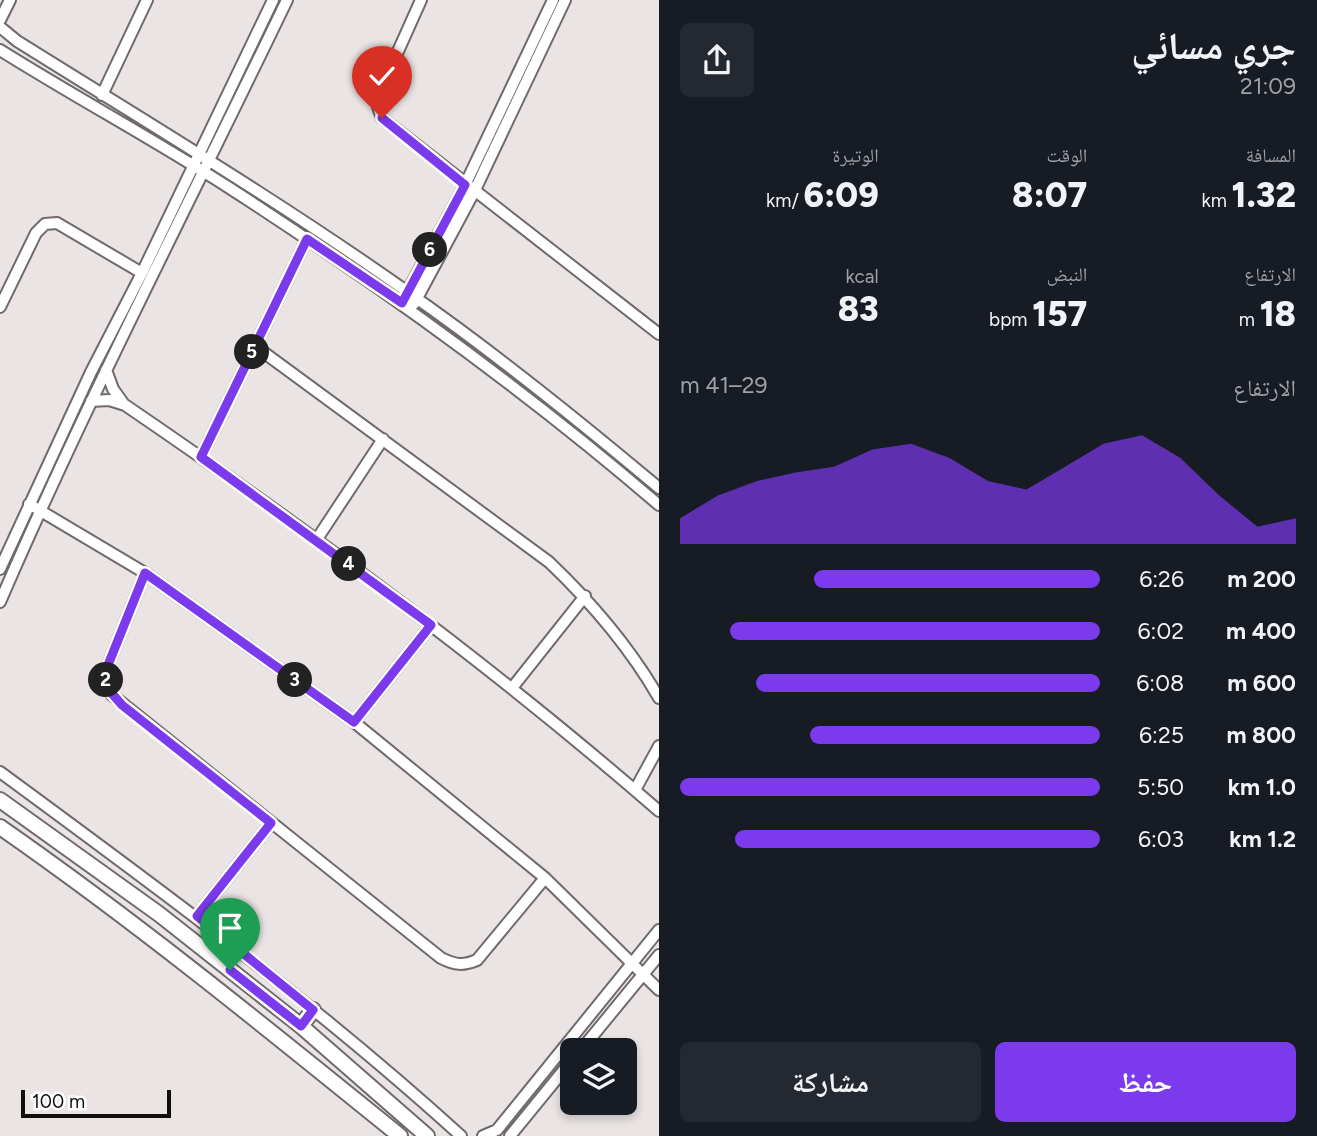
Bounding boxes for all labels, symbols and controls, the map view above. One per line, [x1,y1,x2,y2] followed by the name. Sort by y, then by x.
[680,23,754,97] button: share
[1131,23,1296,69] text: جري مسائي
[352,46,412,118] pin
[363,57,401,95] icon: check
[1240,72,1296,100] text: 21:09
[832,144,879,167] text: الوتيرة
[1046,144,1087,167] text: الوقت
[1246,144,1296,167] text: المسافة
[803,174,879,216] text: 6:09
[1012,174,1087,216] text: 8:07
[1232,174,1296,216] text: 1.32
[766,189,803,212] text: /km
[1201,189,1232,212] text: km
[412,232,448,268] pin: 6
[424,238,435,261] text: 6
[1047,263,1087,286] text: النبض
[1244,263,1296,286] text: الارتفاع
[846,265,879,288] text: kcal
[838,288,879,330] text: 83
[1032,293,1087,335] text: 157
[1260,293,1296,335] text: 18
[989,308,1032,331] text: bpm
[1239,308,1260,331] text: m
[234,334,270,370] pin: 5
[246,340,257,363] text: 5
[680,371,768,399] text: 29–41 m
[1233,374,1296,402] text: الارتفاع
[332,546,366,582] pin: 4
[342,552,355,575] text: 4
[1139,565,1184,593] text: 6:26
[1227,565,1296,593] text: 200 m
[1138,617,1184,645] text: 6:02
[1226,617,1296,645] text: 400 m
[88,662,124,698] pin: 2
[278,662,312,698] pin: 3
[100,668,111,691] text: 2
[289,668,300,691] text: 3
[1136,669,1184,697] text: 6:08
[1227,669,1296,697] text: 600 m
[1139,721,1184,749] text: 6:25
[1227,721,1296,749] text: 800 m
[1137,773,1184,801] text: 5:50
[1228,773,1296,801] text: 1.0 km
[1138,825,1184,853] text: 6:03
[1229,825,1296,853] text: 1.2 km
[200,898,260,970] pin
[211,909,249,947] icon: arrive
[560,1038,637,1115] map controls
[560,1038,637,1115] button: layers
[680,1042,981,1122] button: مشاركة
[995,1042,1296,1122] button: حفظ
[21,1087,172,1119] scale bar
[32,1090,85,1113] text: 100 m

